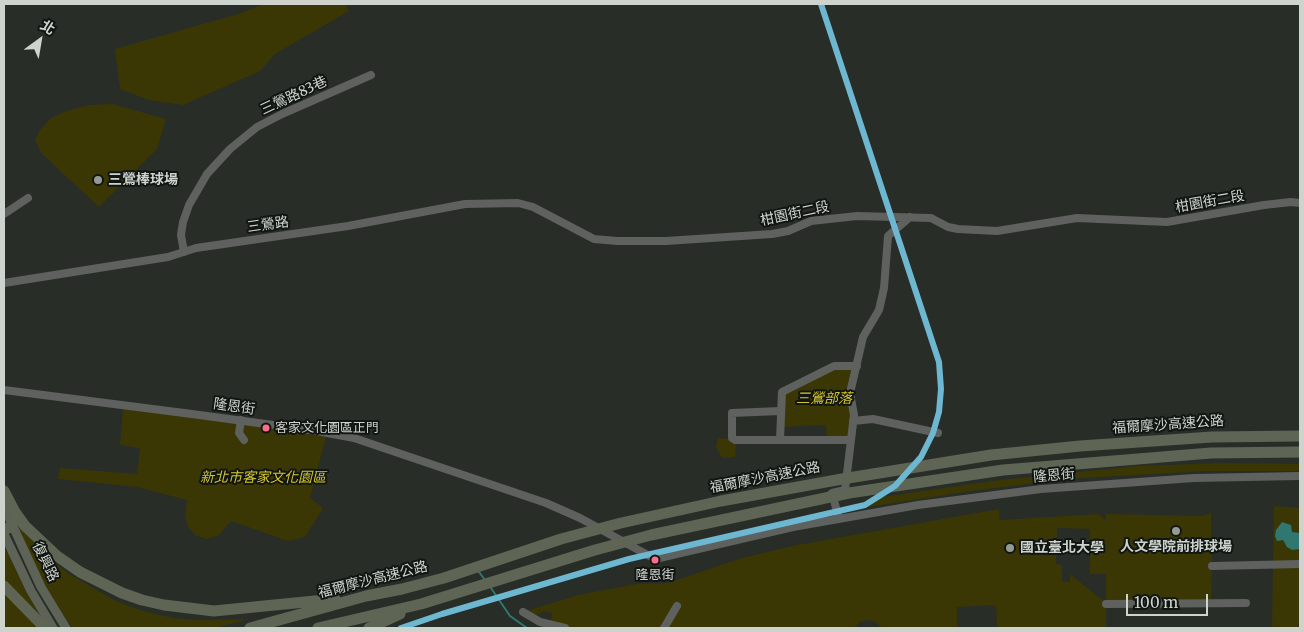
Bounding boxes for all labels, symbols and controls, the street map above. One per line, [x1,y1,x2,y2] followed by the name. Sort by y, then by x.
[15,15,65,65] north arrow
[37,16,59,39] text: 北
[258,73,330,119] street label: 三鶯路83巷
[108,172,178,188] place label: 三鶯棒球場
[92,174,104,186] marker: 三鶯棒球場
[1174,188,1246,216] street label: 柑園街二段
[759,199,831,229] street label: 柑園街二段
[246,214,290,236] street label: 三鶯路
[796,391,852,407] park label: 三鶯部落
[212,396,256,418] street label: 隆恩街
[1112,413,1224,437] street label: 福爾摩沙高速公路
[275,420,379,436] place label: 客家文化園區正門
[261,423,271,433] marker: 客家文化園區正門
[708,459,822,497] street label: 福爾摩沙高速公路
[1032,466,1076,486] street label: 隆恩街
[200,470,326,486] park label: 新北市客家文化園區
[1170,525,1182,537] marker: 人文學院前排球場
[28,539,62,585] street label: 復興路
[1120,539,1232,555] place label: 人文學院前排球場
[1020,540,1104,556] place label: 國立臺北大學
[1004,542,1016,554] marker: 國立臺北大學
[650,555,660,565] marker: 隆恩街
[317,558,429,602] street label: 福爾摩沙高速公路
[636,567,674,583] place label: 隆恩街
[1129,584,1212,616] scale bar
[1134,593,1178,612] text: 100 m

